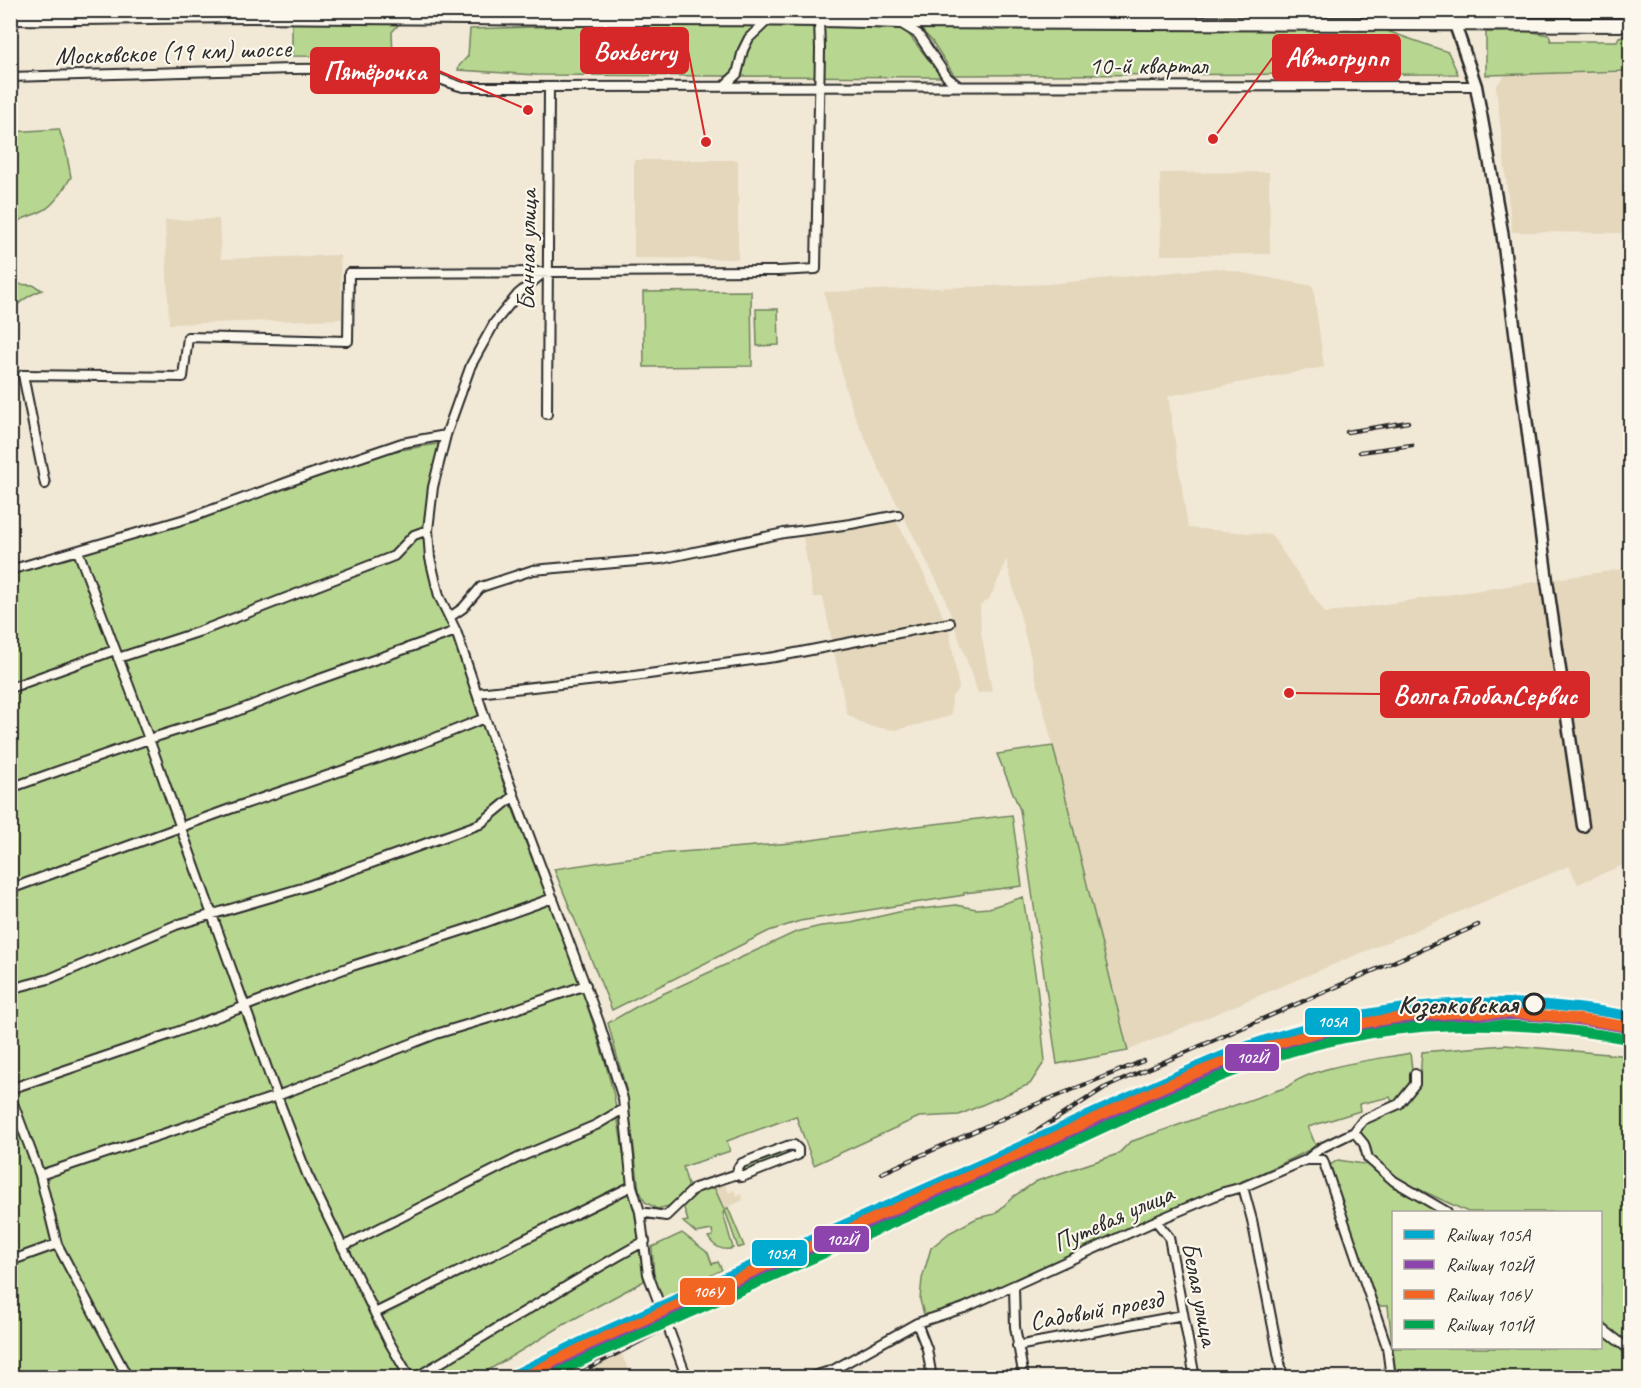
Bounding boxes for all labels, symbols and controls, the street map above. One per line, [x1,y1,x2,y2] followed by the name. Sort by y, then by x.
[581,28,688,73] callout: Boxberry
[54,31,293,73] street label: Московское (19 км) шоссе
[594,34,679,68] text: Boxberry
[1273,35,1400,80] callout: Автогрупп
[1285,40,1390,74] text: Автогрупп
[311,48,439,93] callout: Пятёрочка
[1089,49,1210,82] street label: 10-й квартал
[323,54,429,88] text: Пятёрочка
[509,187,545,311] street label: Банная улица
[1381,672,1589,717] callout: ВолгаГлобалСервис
[1393,678,1579,712] text: ВолгаГлобалСервис
[1398,988,1520,1021] place label: Козелковская
[1523,993,1545,1015] marker: Козелковская
[1304,1007,1361,1036] line badge: 105А
[1317,1012,1349,1032] text: 105А
[1224,1043,1280,1072] line badge: 102Й
[1236,1048,1271,1068] text: 102Й
[1047,1176,1180,1259] street label: Путевая улица
[1392,1211,1602,1349] legend
[1446,1224,1531,1246] text: Railway 105А
[813,1225,870,1253] line badge: 102Й
[826,1230,861,1250] text: 102Й
[751,1239,808,1267] line badge: 105А
[1174,1239,1227,1351] street label: Белая улица
[765,1244,797,1264] text: 105А
[1446,1254,1535,1276] text: Railway 102Й
[679,1277,736,1306] line badge: 106У
[693,1282,727,1302] text: 106У
[1027,1282,1168,1338] street label: Садовый проезд
[1446,1284,1533,1306] text: Railway 106У
[1446,1314,1535,1336] text: Railway 101Й

